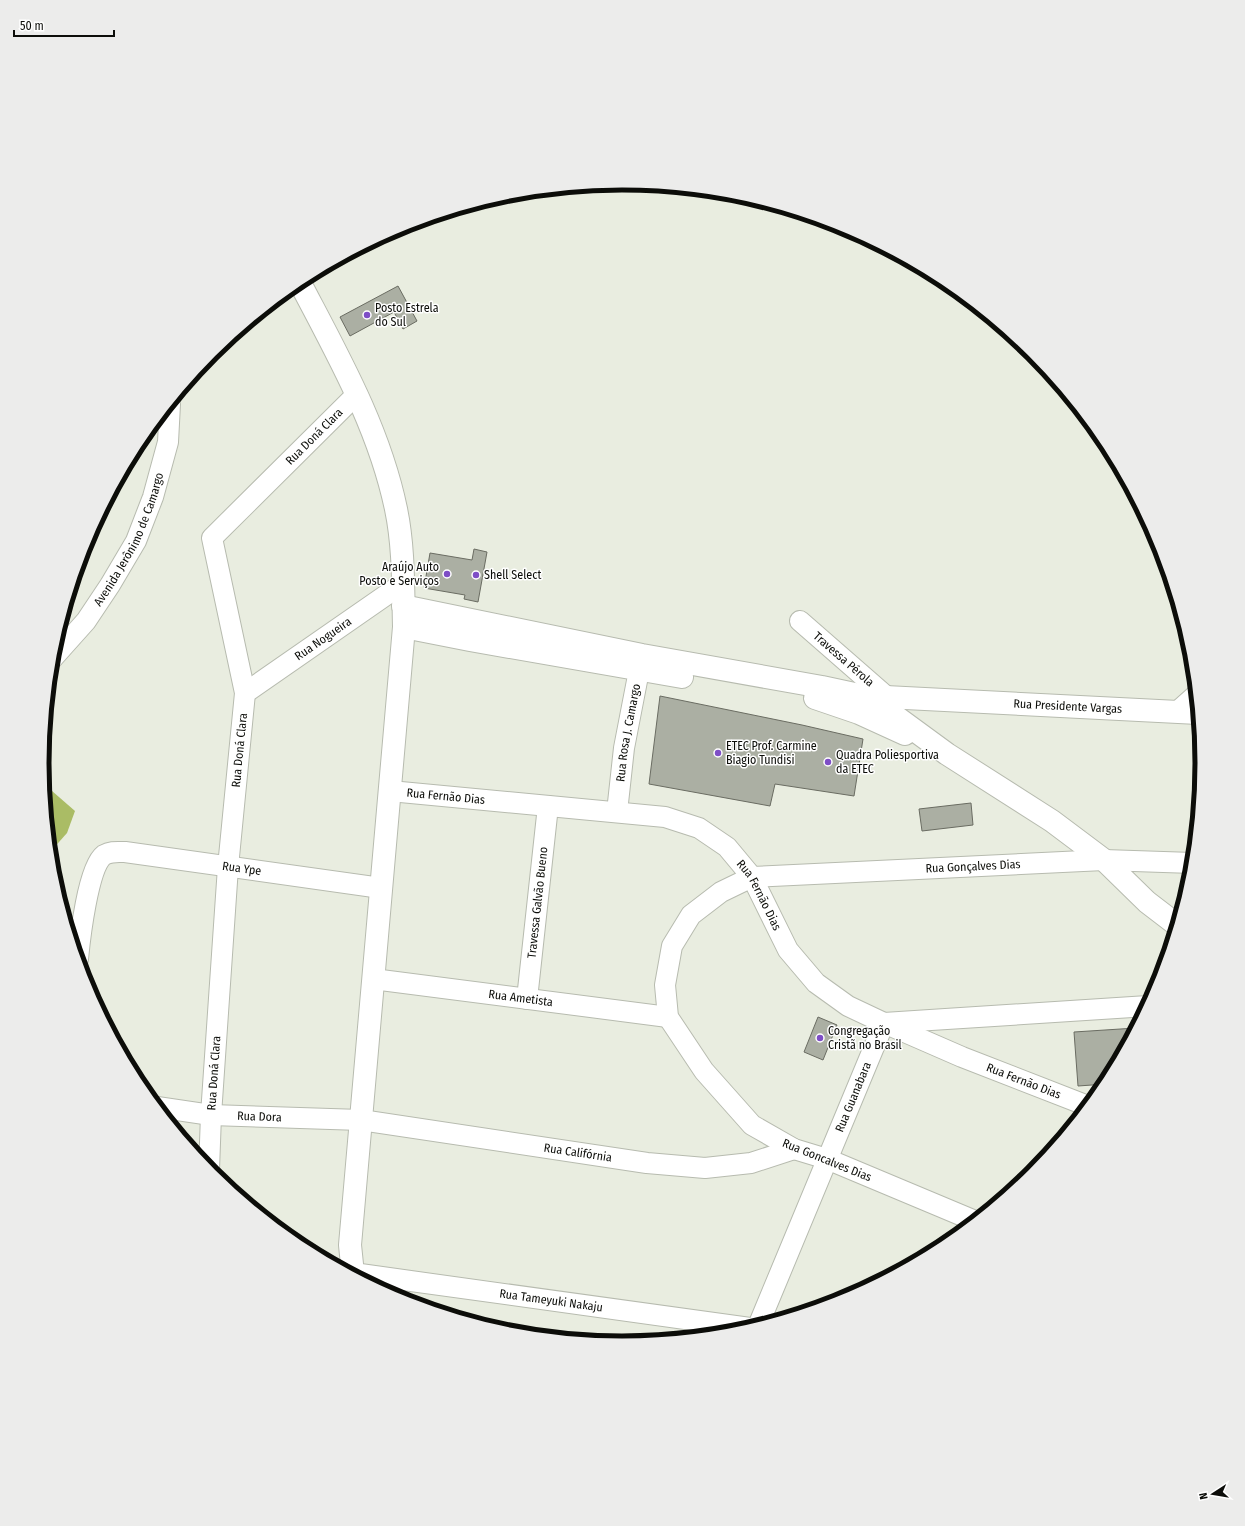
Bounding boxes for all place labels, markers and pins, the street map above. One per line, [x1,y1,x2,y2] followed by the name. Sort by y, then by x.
[375,301,439,329] place label: Posto Estrela do Sul
[362,310,372,320] marker: Posto Estrela do Sul
[359,560,439,588] place label: Araújo Auto Posto e Serviços
[484,568,541,582] place label: Shell Select
[442,569,452,579] marker: Araújo Auto Posto e Serviços
[471,570,481,580] marker: Shell Select
[726,739,817,767] place label: ETEC Prof. Carmine Biagio Tundisi
[713,748,723,758] marker: ETEC Prof. Carmine Biagio Tundisi
[836,748,939,776] place label: Quadra Poliesportiva da ETEC
[823,757,833,767] marker: Quadra Poliesportiva da ETEC
[828,1024,902,1052] place label: Congregação Cristã no Brasil
[815,1033,825,1043] marker: Congregação Cristã no Brasil

